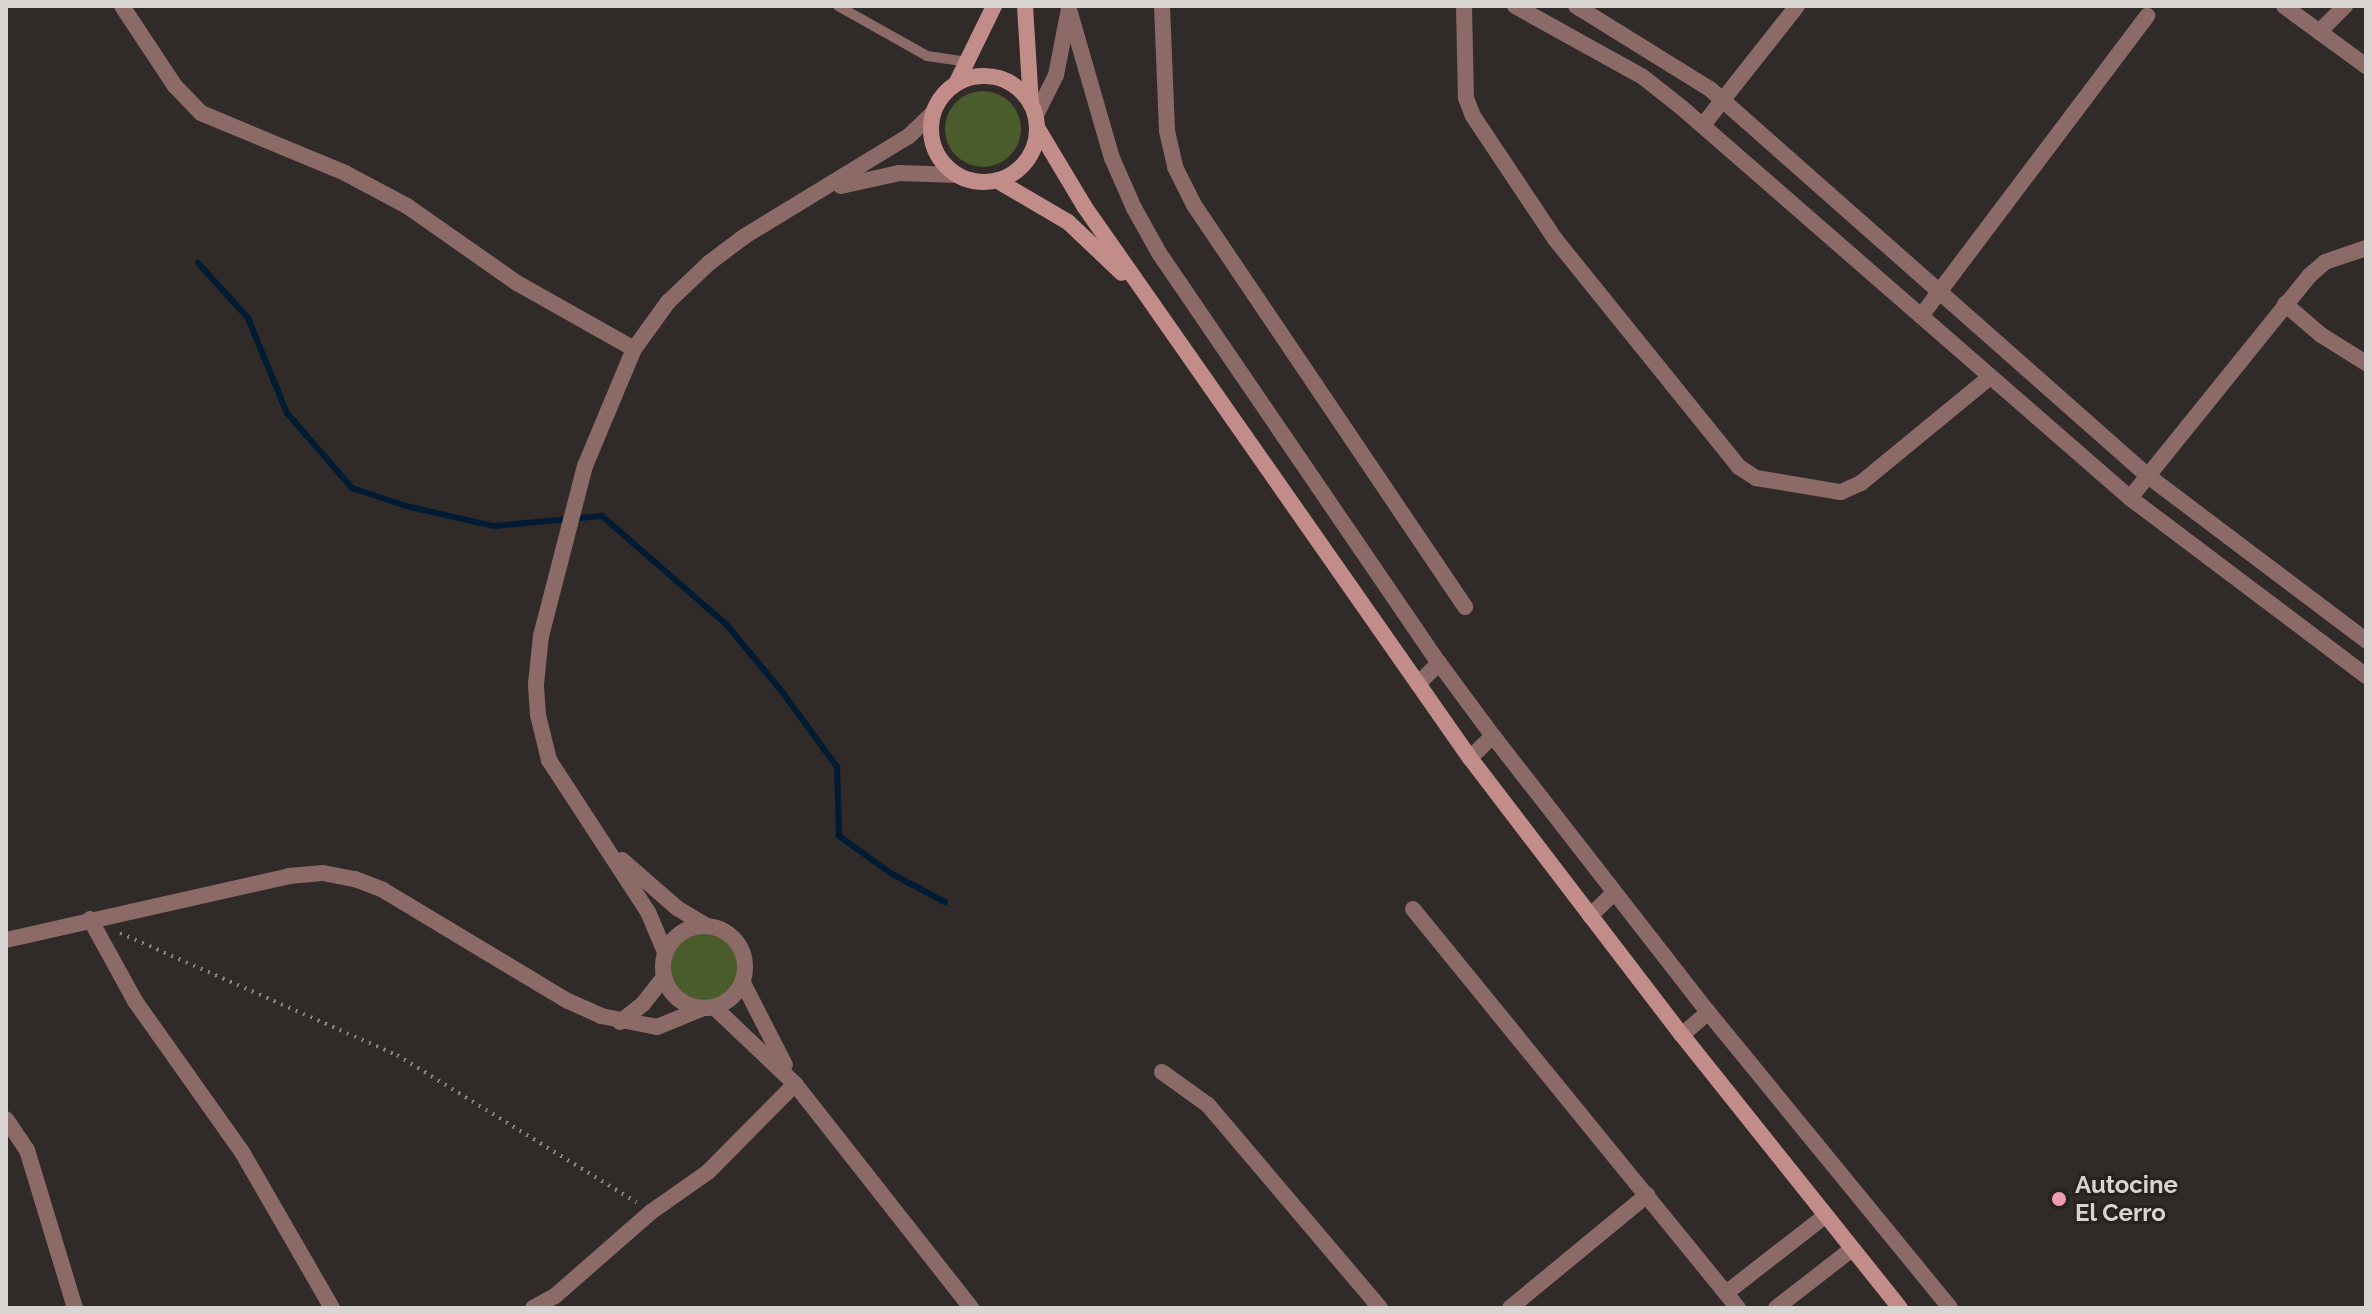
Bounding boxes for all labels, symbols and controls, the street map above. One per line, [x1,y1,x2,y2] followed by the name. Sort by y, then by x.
[2075,1171,2178,1227] place label: Autocine El Cerro
[2050,1190,2068,1208] marker: Autocine El Cerro

